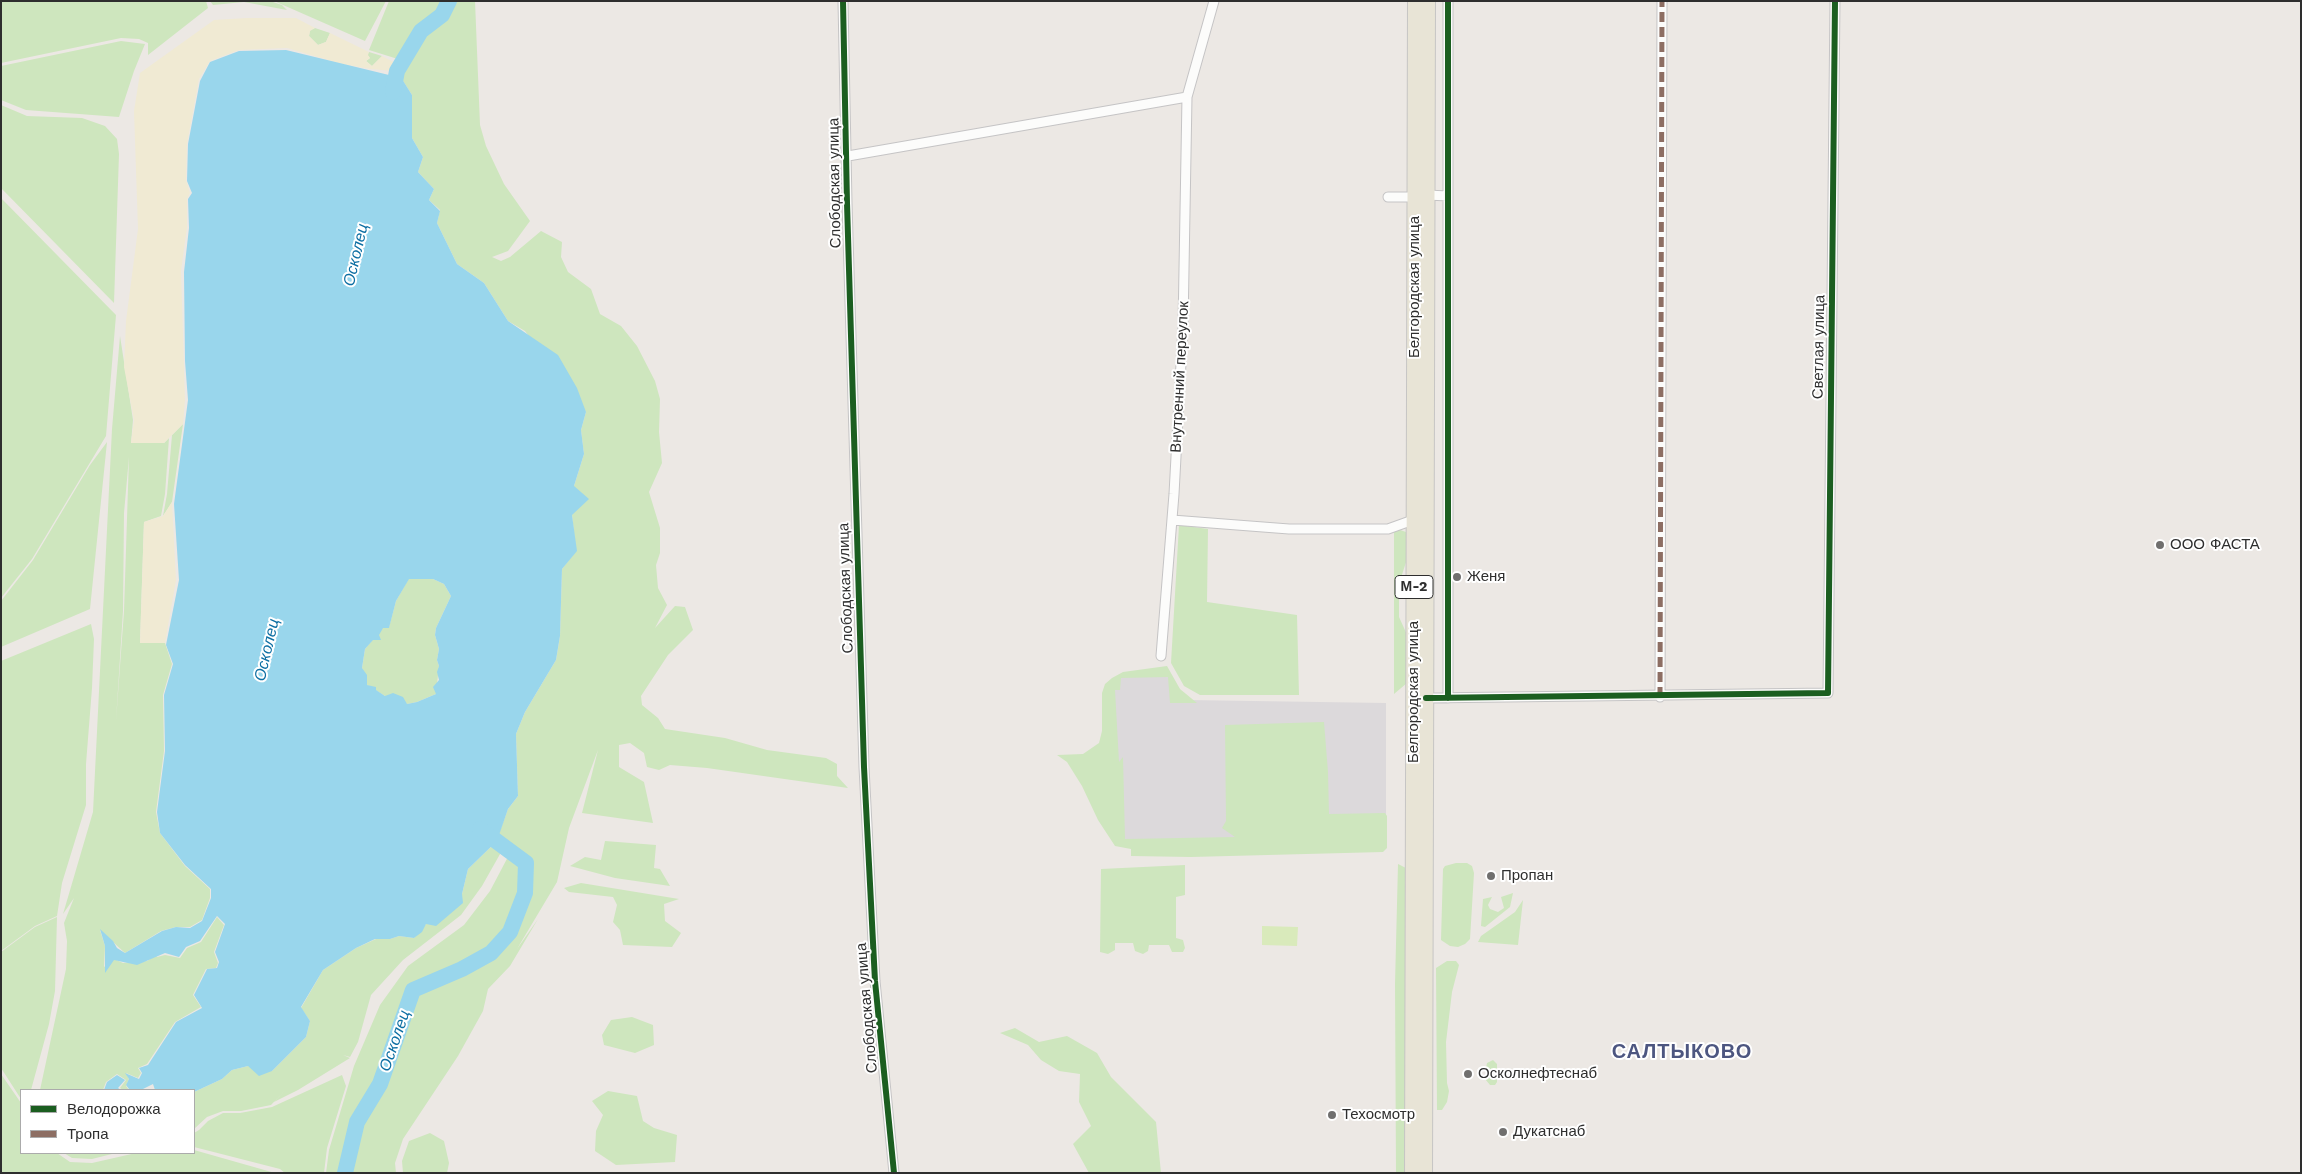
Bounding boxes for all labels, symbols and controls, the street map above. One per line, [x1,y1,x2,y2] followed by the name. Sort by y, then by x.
[825,118,845,248] street label: Слободская улица
[1406,216,1424,358] street label: Белгородская улица
[339,222,373,288] water label: Осколец
[1809,295,1829,399] street label: Светлая улица
[1167,301,1193,453] street label: Внутренний переулок
[835,522,857,654] street label: Слободская улица
[2170,536,2260,554] place label: ООО ФАСТА
[2154,539,2166,551] marker: ООО ФАСТА
[1467,568,1505,586] place label: Женя
[1451,571,1463,583] marker: Женя
[1395,576,1433,598] road number: М-2
[250,617,284,683] water label: Осколец
[1405,621,1423,763] street label: Белгородская улица
[1501,867,1553,885] place label: Пропан
[1485,870,1497,882] marker: Пропан
[852,942,882,1074] street label: Слободская улица
[376,1008,414,1074] water label: Осколец
[1611,1040,1753,1064] district label: САЛТЫКОВО
[1478,1065,1597,1083] place label: Осколнефтеснаб
[1462,1068,1474,1080] marker: Осколнефтеснаб
[20,1089,195,1154] legend
[67,1100,161,1118] text: Велодорожка
[1342,1106,1415,1124] place label: Техосмотр
[1326,1109,1338,1121] marker: Техосмотр
[1513,1123,1585,1141] place label: Дукатснаб
[67,1125,108,1143] text: Тропа
[1497,1126,1509,1138] marker: Дукатснаб

